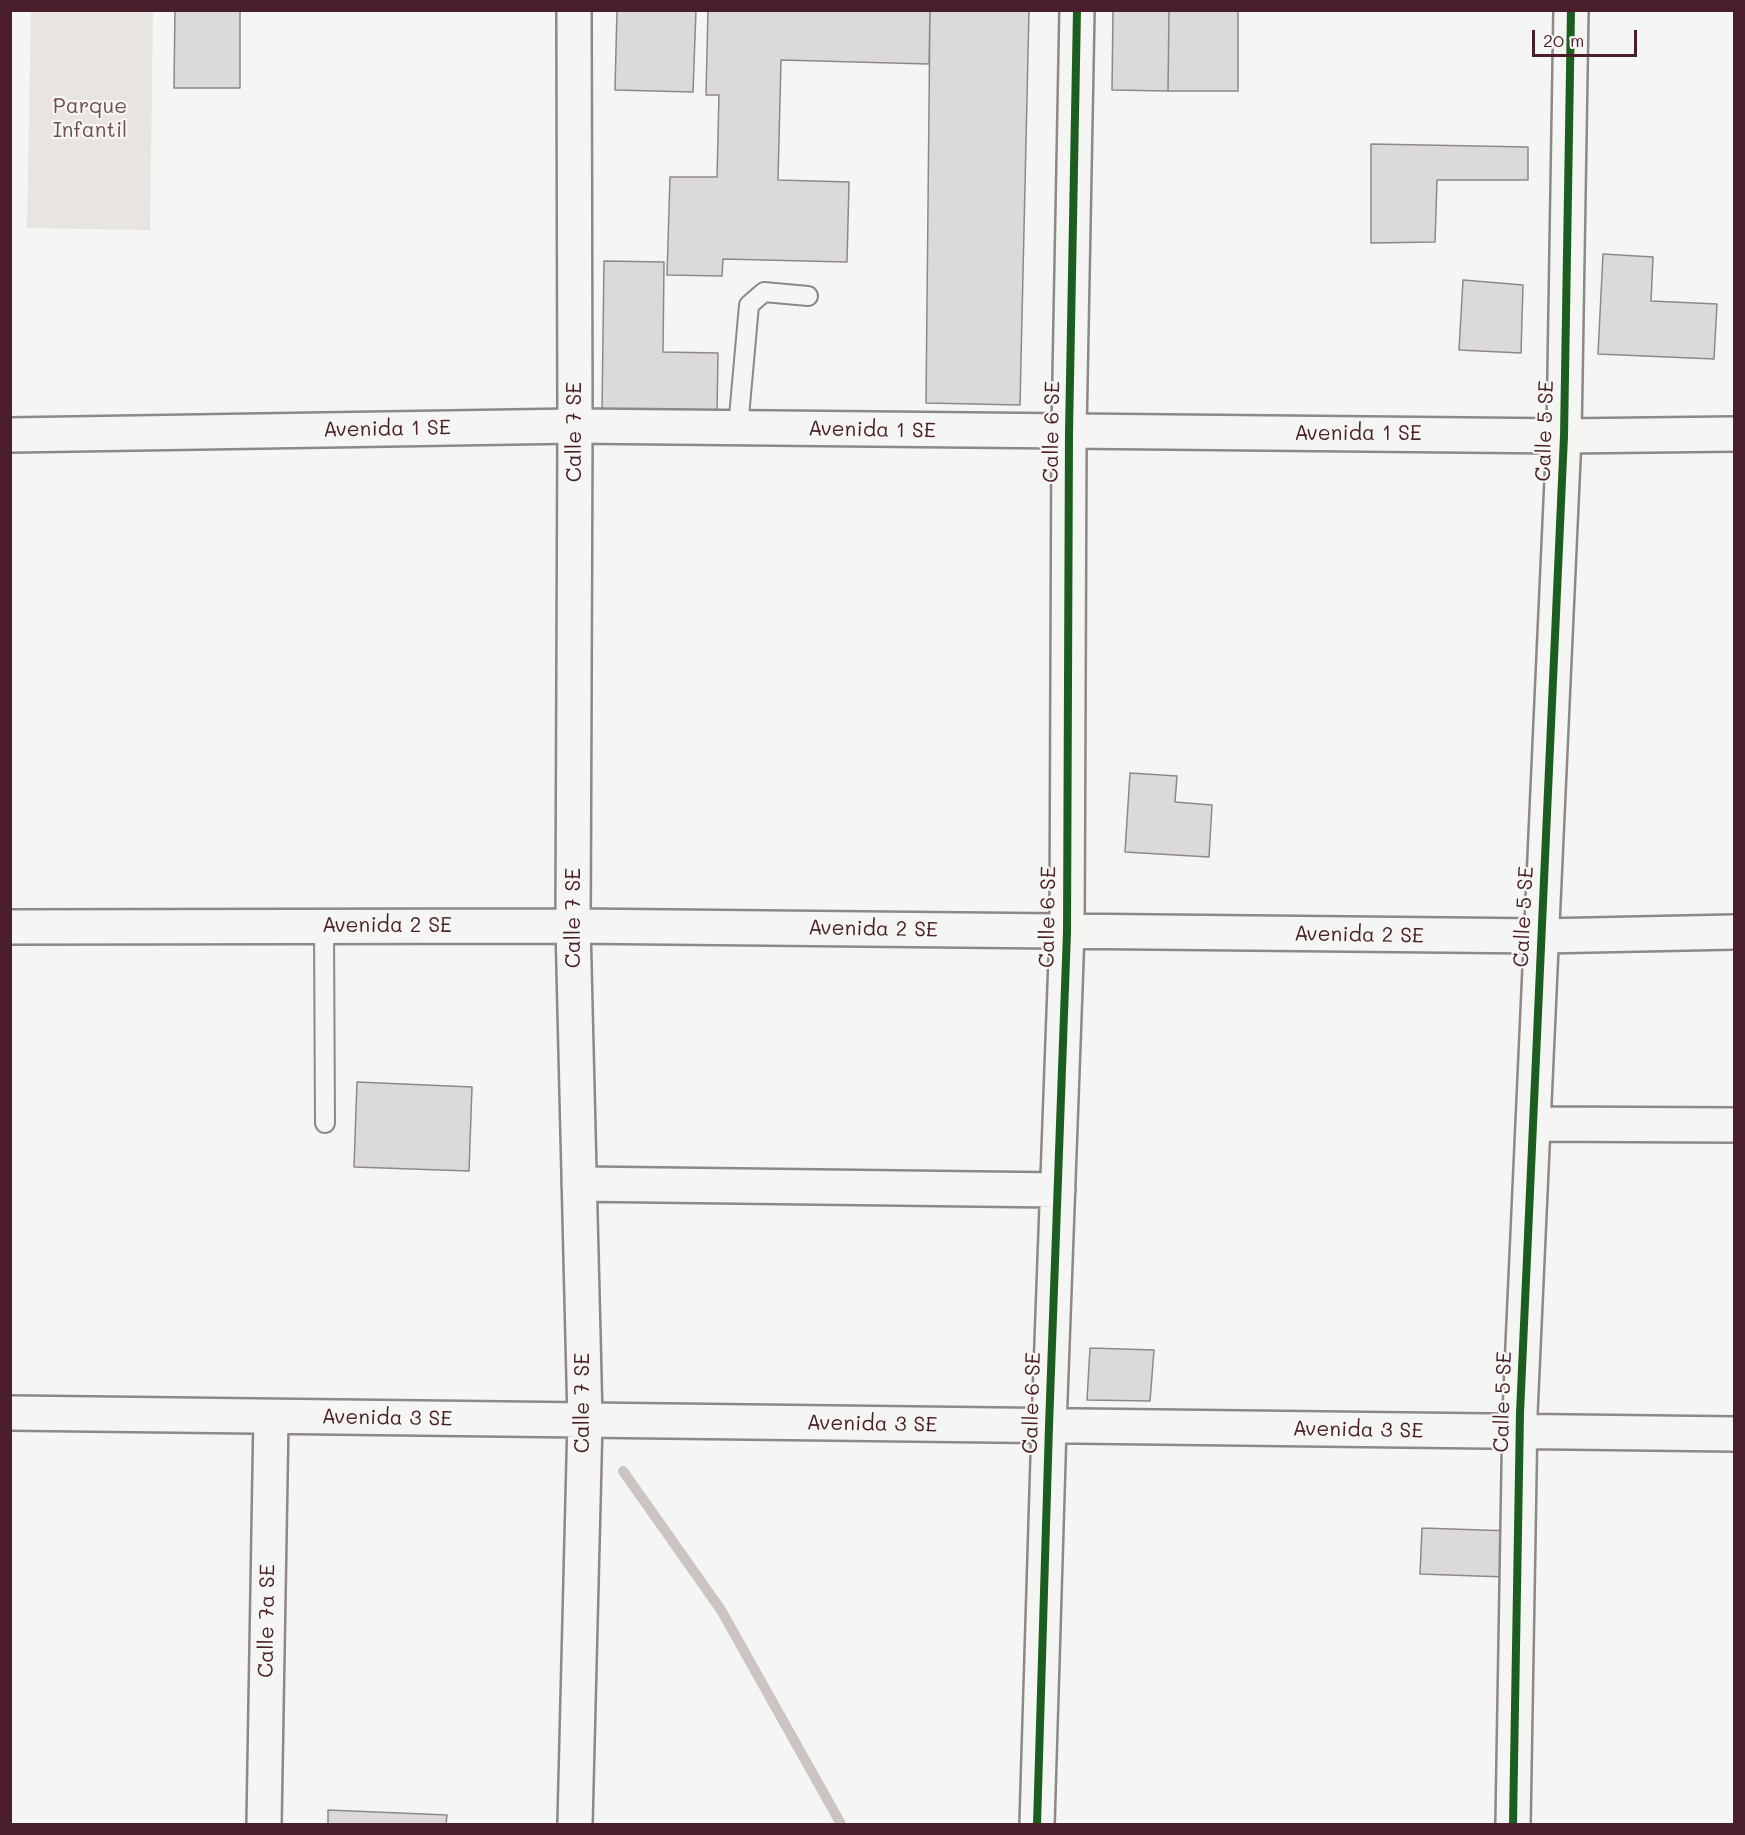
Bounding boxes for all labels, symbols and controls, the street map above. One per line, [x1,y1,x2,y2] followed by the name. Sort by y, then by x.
[1535,18,1640,56] scale bar
[1543,28,1584,52] text: 20 m
[53,94,127,144] park label: Parque Infantil
[1531,380,1559,482] street label: Calle 5 SE
[1039,381,1065,483] street label: Calle 6 SE
[562,382,588,482] street label: Calle 7 SE
[323,415,451,443] street label: Avenida 1 SE
[808,416,936,444] street label: Avenida 1 SE
[1294,421,1422,447] street label: Avenida 1 SE
[1035,866,1061,968] street label: Calle 6 SE
[1509,866,1539,968] street label: Calle 5 SE
[561,868,587,968] street label: Calle 7 SE
[322,913,452,939] street label: Avenida 2 SE
[808,915,938,943] street label: Avenida 2 SE
[1294,921,1424,949] street label: Avenida 2 SE
[1489,1351,1517,1453] street label: Calle 5 SE
[1018,1352,1046,1454] street label: Calle 6 SE
[570,1353,596,1453] street label: Calle 7 SE
[321,1404,453,1432] street label: Avenida 3 SE
[806,1410,938,1438] street label: Avenida 3 SE
[1292,1416,1424,1444] street label: Avenida 3 SE
[253,1564,281,1678] street label: Calle 7a SE

